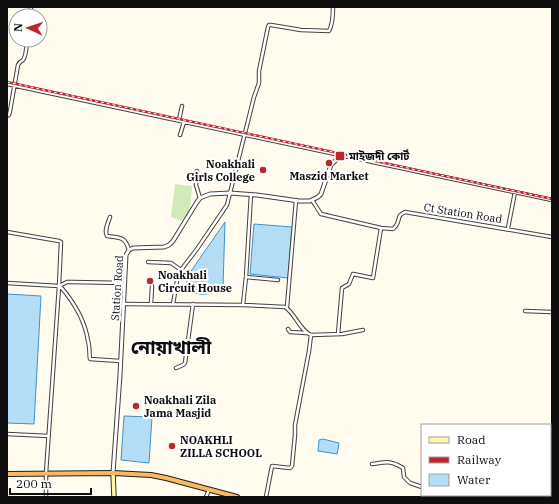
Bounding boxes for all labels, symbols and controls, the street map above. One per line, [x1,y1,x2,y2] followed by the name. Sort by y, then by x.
[8,8,48,48] north arrow
[11,22,25,32] text: N
[348,148,410,163] place label: মাইজদী কোর্ট
[334,150,346,162] marker: মাইজদী কোর্ট
[186,157,255,184] place label: Noakhali Girls College
[324,158,334,168] marker: Maszid Market
[258,165,268,175] marker: Noakhali Girls College
[289,169,369,183] place label: Maszid Market
[423,200,504,226] street label: Ct Station Road
[108,254,126,321] street label: Station Road
[158,268,232,295] place label: Noakhali Circuit House
[145,276,155,286] marker: Noakhali Circuit House
[131,335,212,359] district label: নোয়াখালী
[144,393,216,420] place label: Noakhali Zila Jama Masjid
[131,401,141,411] marker: Noakhali Zila Jama Masjid
[421,424,551,496] legend
[457,432,486,447] text: Road
[180,433,262,460] place label: NOAKHLI ZILLA SCHOOL
[167,441,177,451] marker: NOAKHLI ZILLA SCHOOL
[457,452,502,467] text: Railway
[10,470,91,496] scale bar
[457,472,491,487] text: Water
[16,476,52,491] text: 200 m

